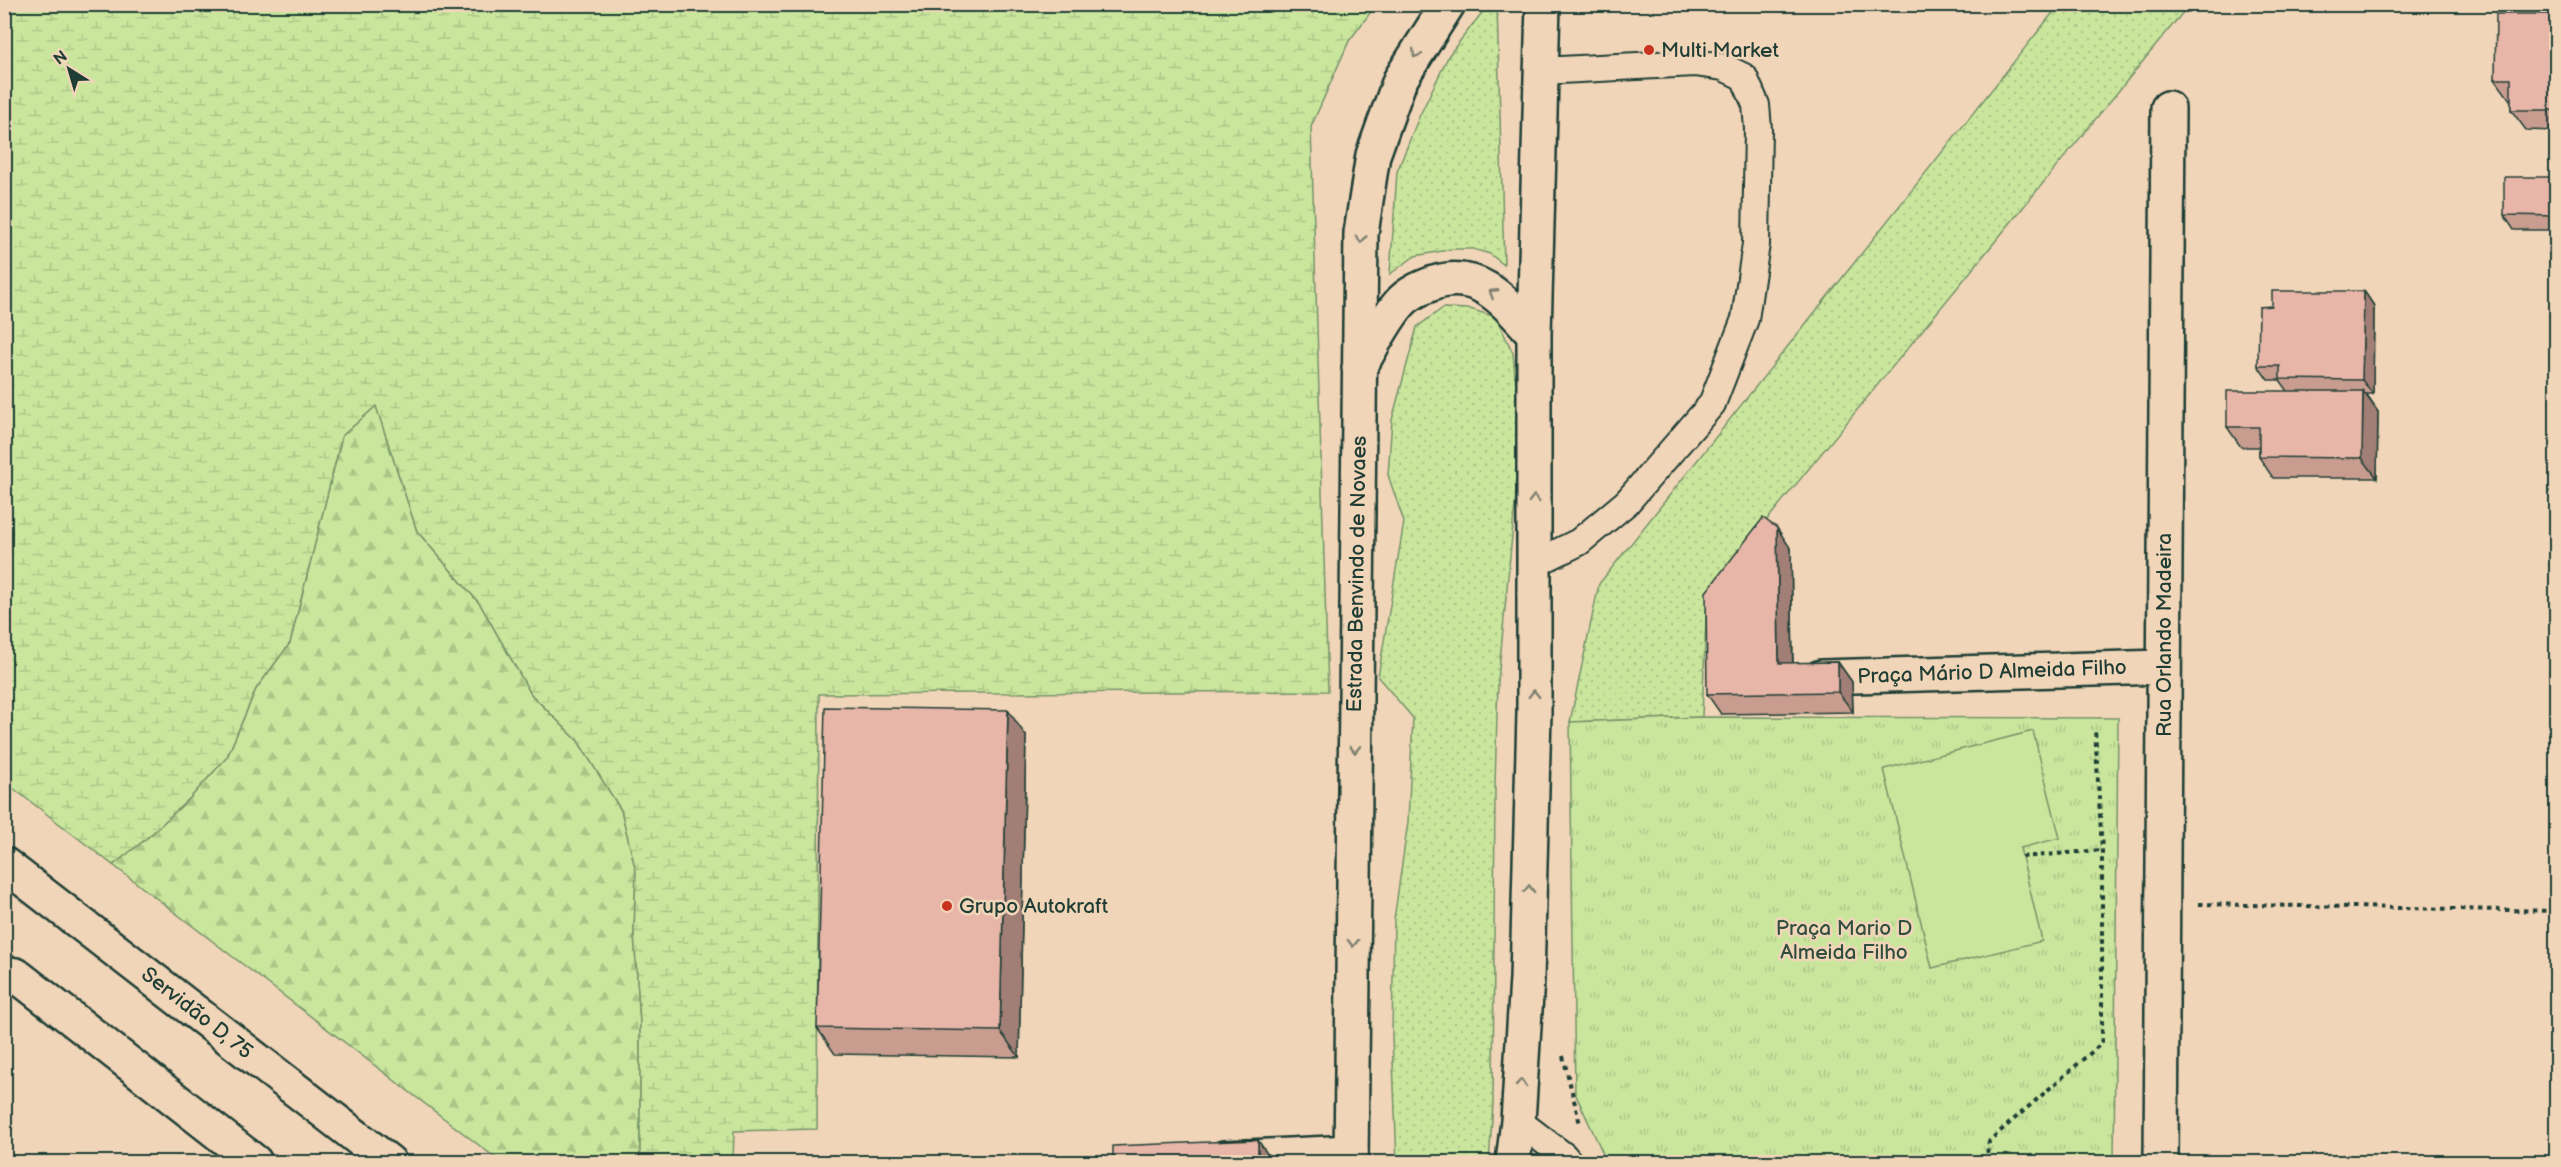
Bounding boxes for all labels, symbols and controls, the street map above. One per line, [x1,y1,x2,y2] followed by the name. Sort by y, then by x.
[1661,38,1780,63] place label: Multi Market
[39,39,99,99] north arrow
[1642,43,1656,57] marker: Multi Market
[50,47,71,69] text: N
[1412,48,1424,58] one-way arrow
[1354,234,1367,243] one-way arrow
[1489,288,1499,300] one-way arrow
[1342,435,1372,713] street label: Estrada Benvindo de Novaes
[1528,494,1540,503] one-way arrow
[2152,533,2177,737] street label: Rua Orlando Madeira
[1857,655,2127,689] street label: Praça Mário D Almeida Filho
[1528,689,1540,698] one-way arrow
[1349,744,1361,753] one-way arrow
[1523,884,1535,893] one-way arrow
[959,894,1109,919] place label: Grupo Autokraft
[940,899,954,913] marker: Grupo Autokraft
[1776,916,1912,965] park label: Praça Mario D Almeida Filho
[1347,939,1359,948] one-way arrow
[136,962,258,1064] street label: Servidão D, 75
[1514,1079,1527,1088] one-way arrow

